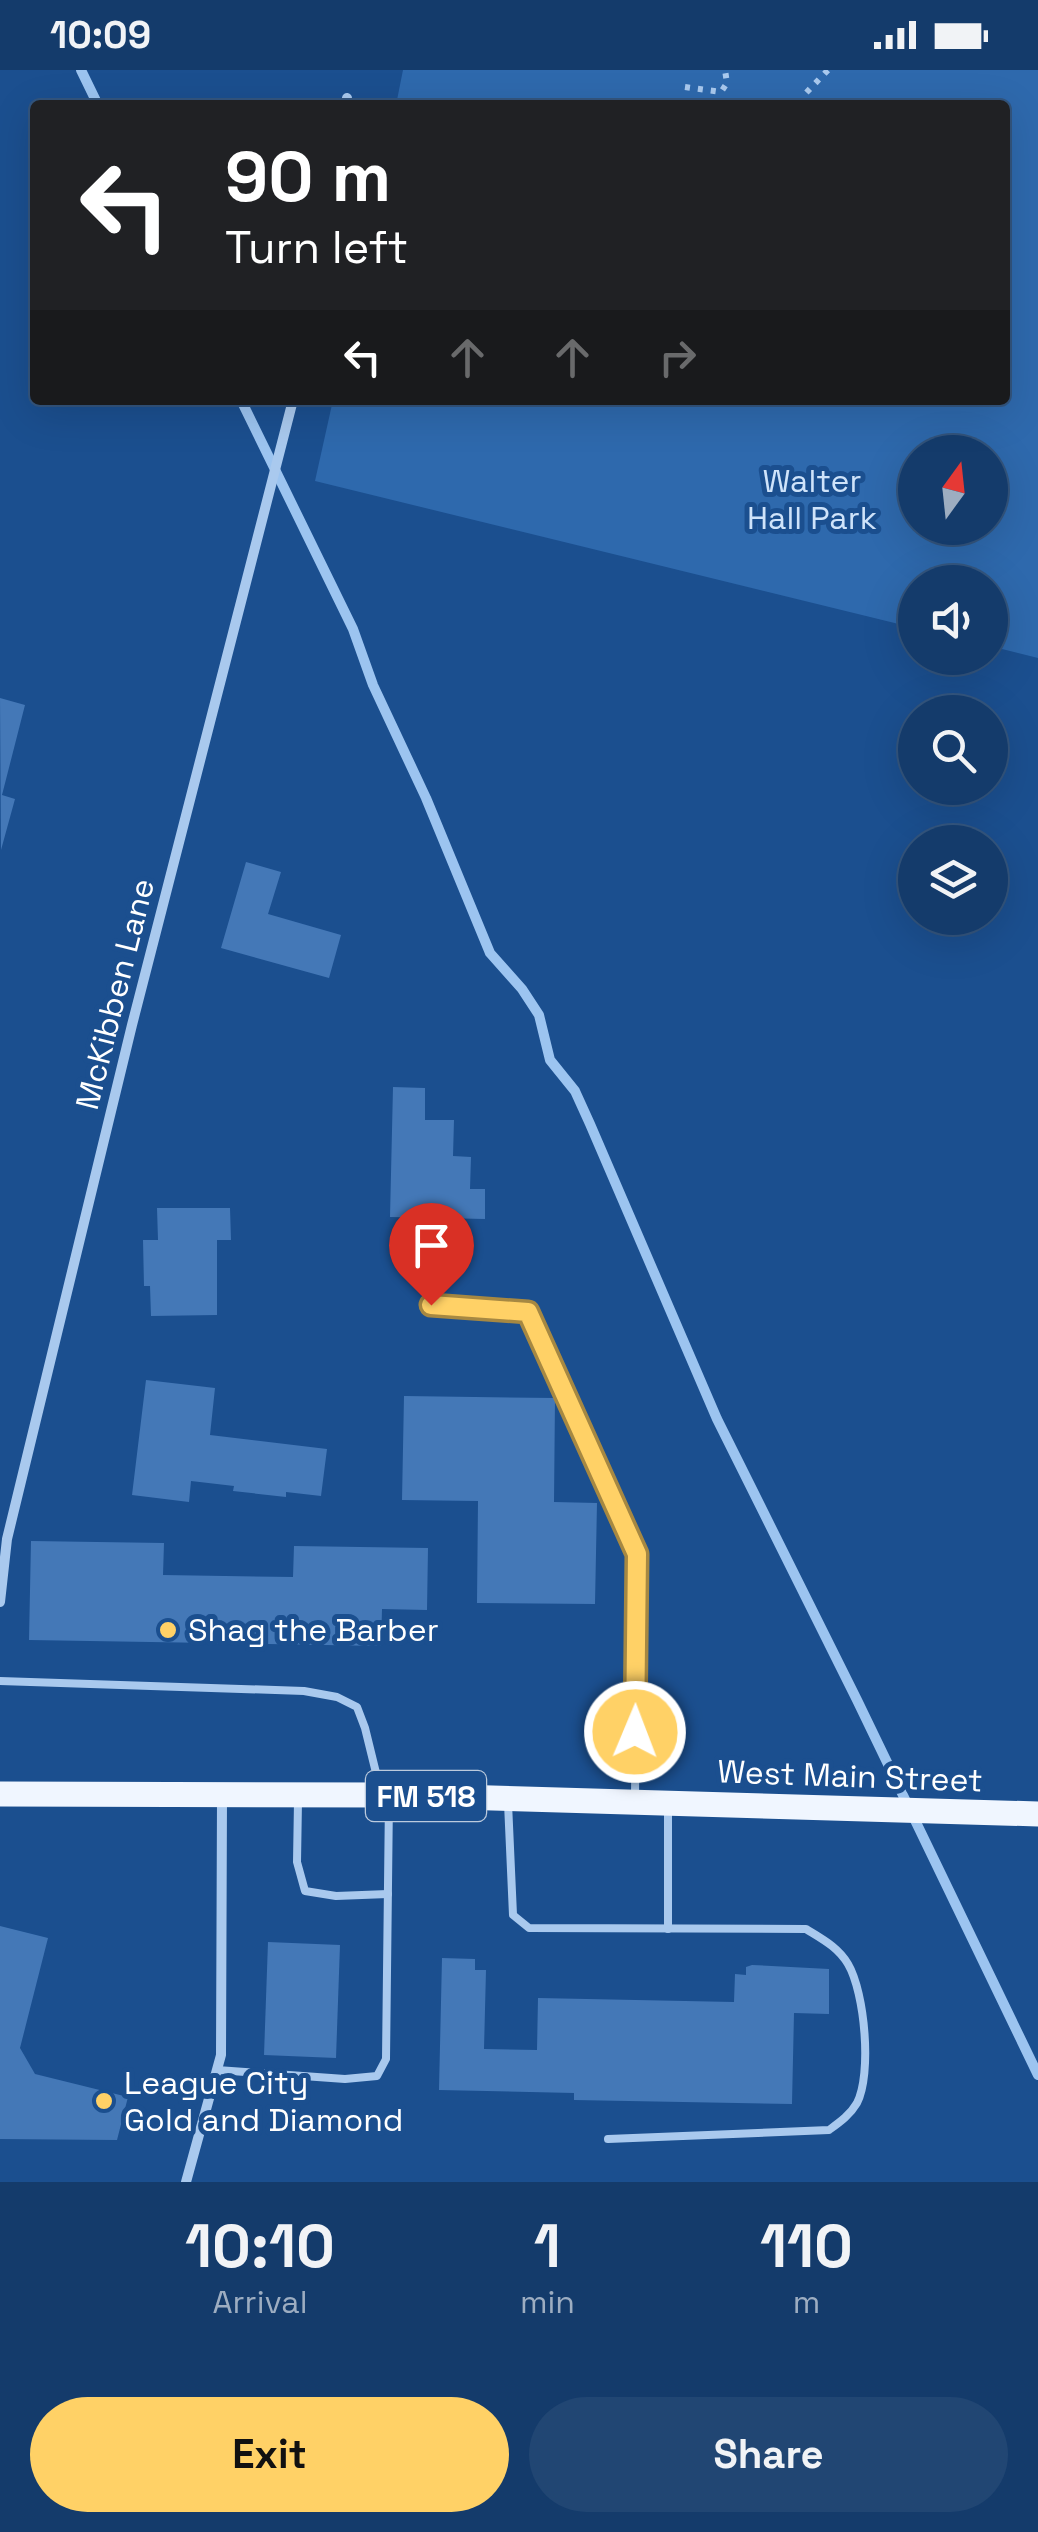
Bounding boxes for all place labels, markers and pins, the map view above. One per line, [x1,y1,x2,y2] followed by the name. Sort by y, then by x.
[389,1203,474,1306] pin
[188,1610,439,1650] place label: Shag the Barber
[157,1619,179,1641] marker: Shag the Barber
[124,2063,403,2140] place label: League City Gold and Diamond
[93,2090,115,2112] marker: League City Gold and Diamond

